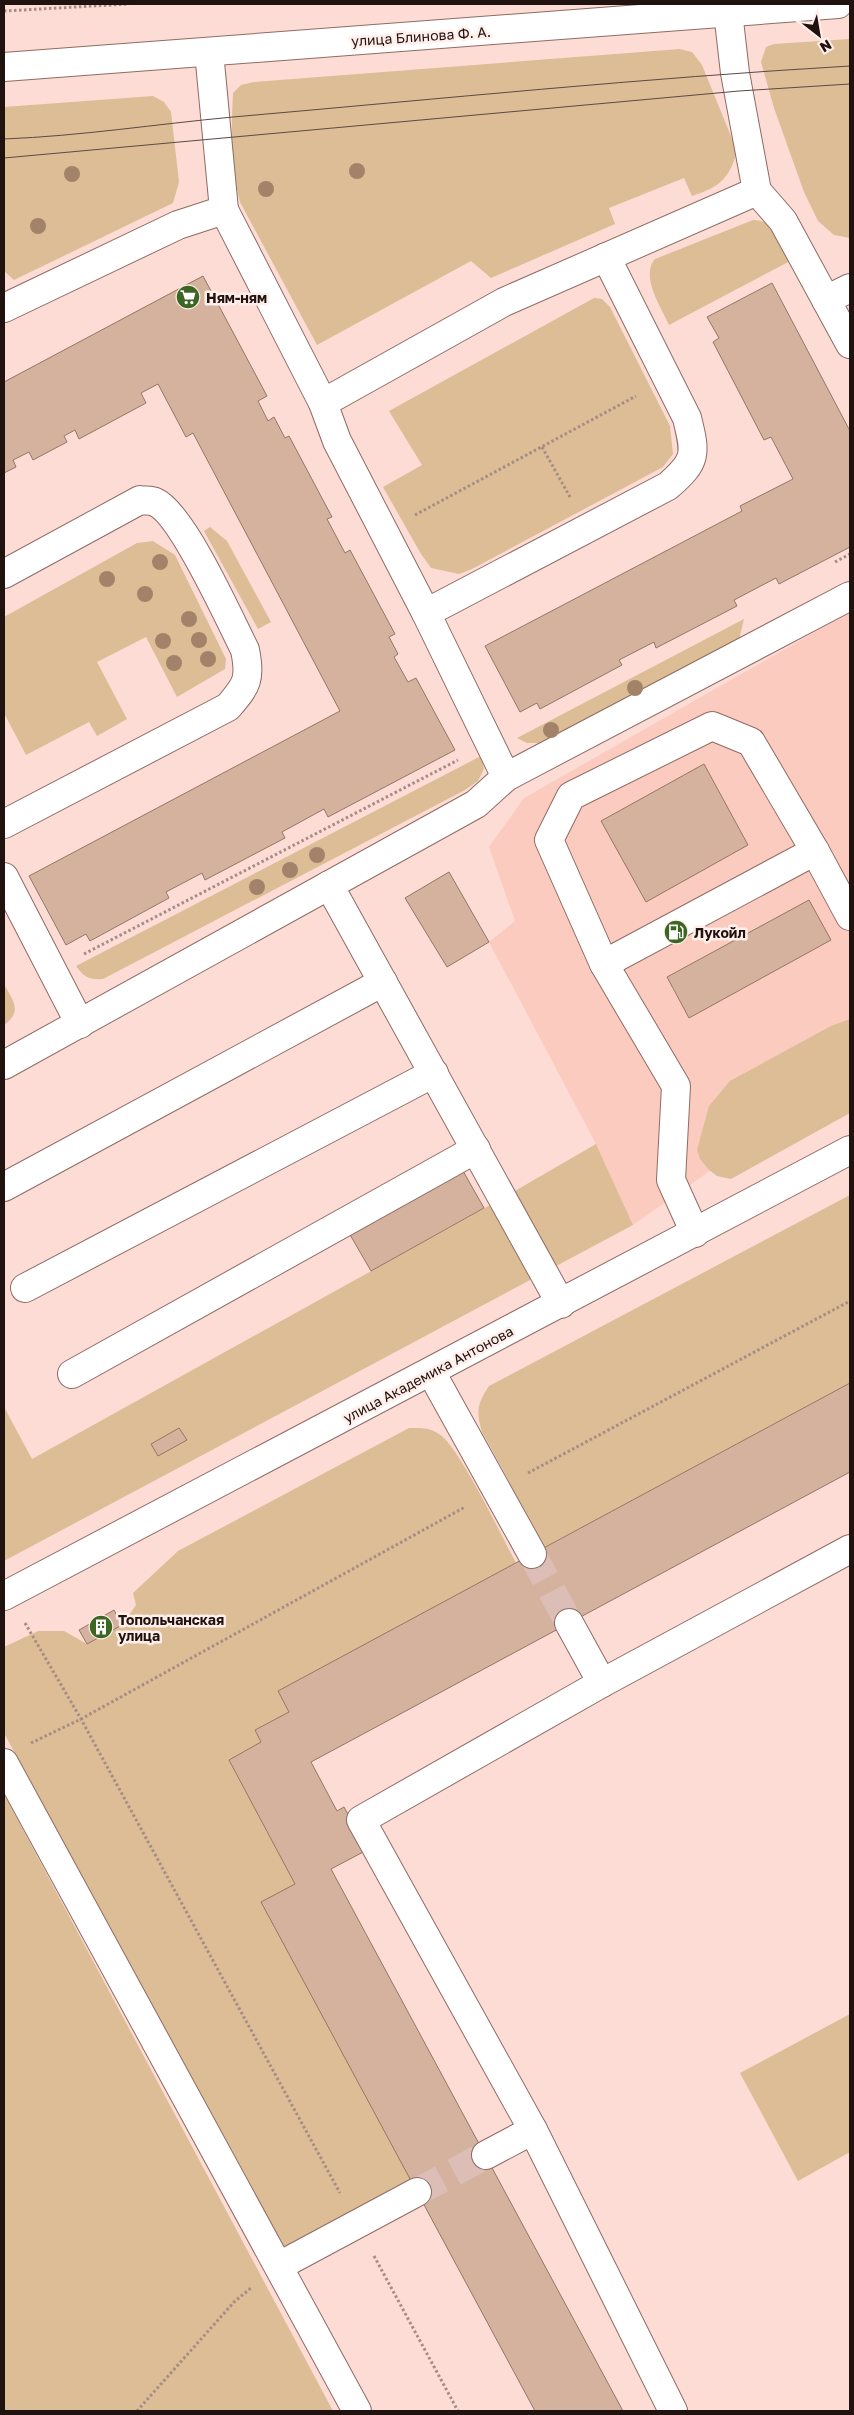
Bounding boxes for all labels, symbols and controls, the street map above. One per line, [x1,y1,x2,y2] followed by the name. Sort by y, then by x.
[794,10,844,60] north arrow
[351,23,491,49] street label: улица Блинова Ф. А.
[817,37,835,57] text: N
[175,284,201,310] supermarket icon: Ням-ням
[206,289,267,306] place label: Ням-ням
[663,919,689,945] fuel station icon: Лукойл
[694,924,746,941] place label: Лукойл
[340,1322,516,1426] street label: улица Академика Антонова
[118,1611,224,1644] place label: Топольчанская улица
[88,1614,114,1640] building icon: Топольчанская улица

